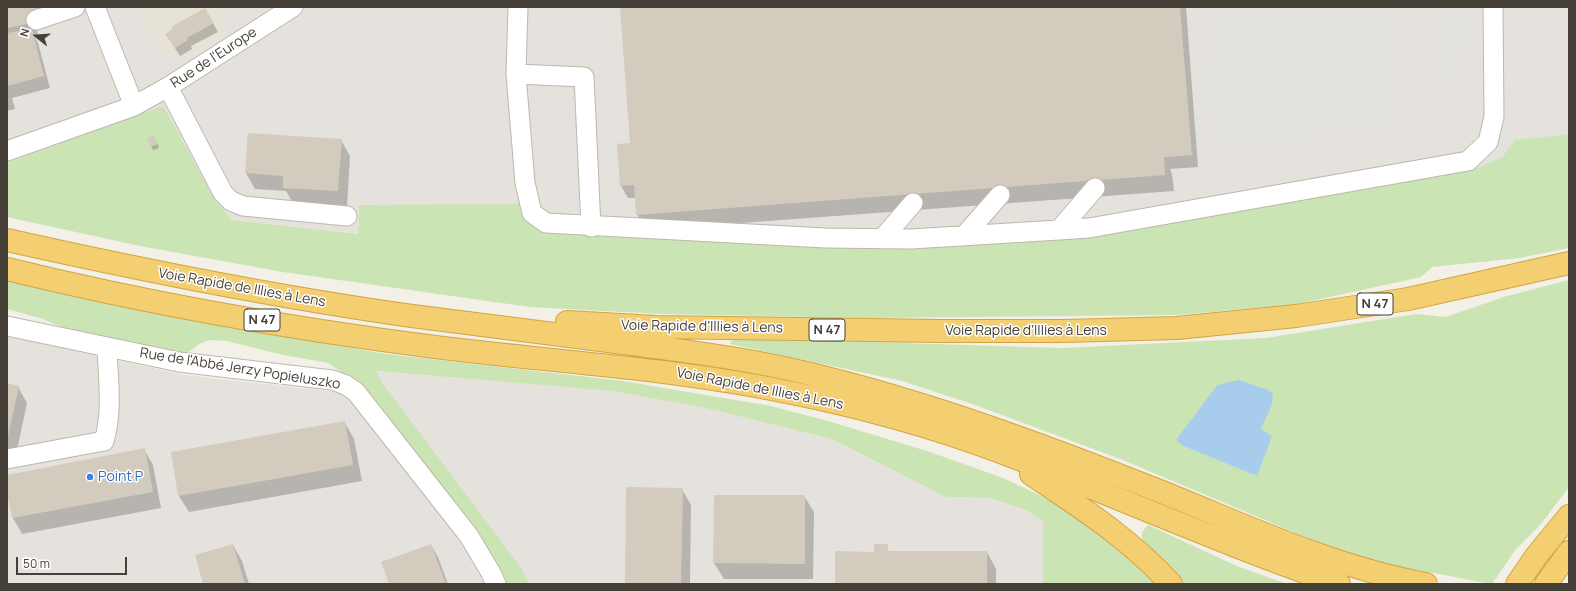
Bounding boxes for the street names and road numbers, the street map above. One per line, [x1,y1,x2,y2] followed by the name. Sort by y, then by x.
[168,24,260,92] street label: Rue de l'Europe
[157,265,327,311] street label: Voie Rapide de Illies à Lens
[1357,293,1393,315] road number: N 47
[244,309,280,331] road number: N 47
[621,317,783,337] street label: Voie Rapide d’Illies à Lens
[809,319,845,341] road number: N 47
[945,323,1107,339] street label: Voie Rapide d’Illies à Lens
[138,345,342,393] street label: Rue de l'Abbé Jerzy Popieluszko
[675,365,845,413] street label: Voie Rapide de Illies à Lens

